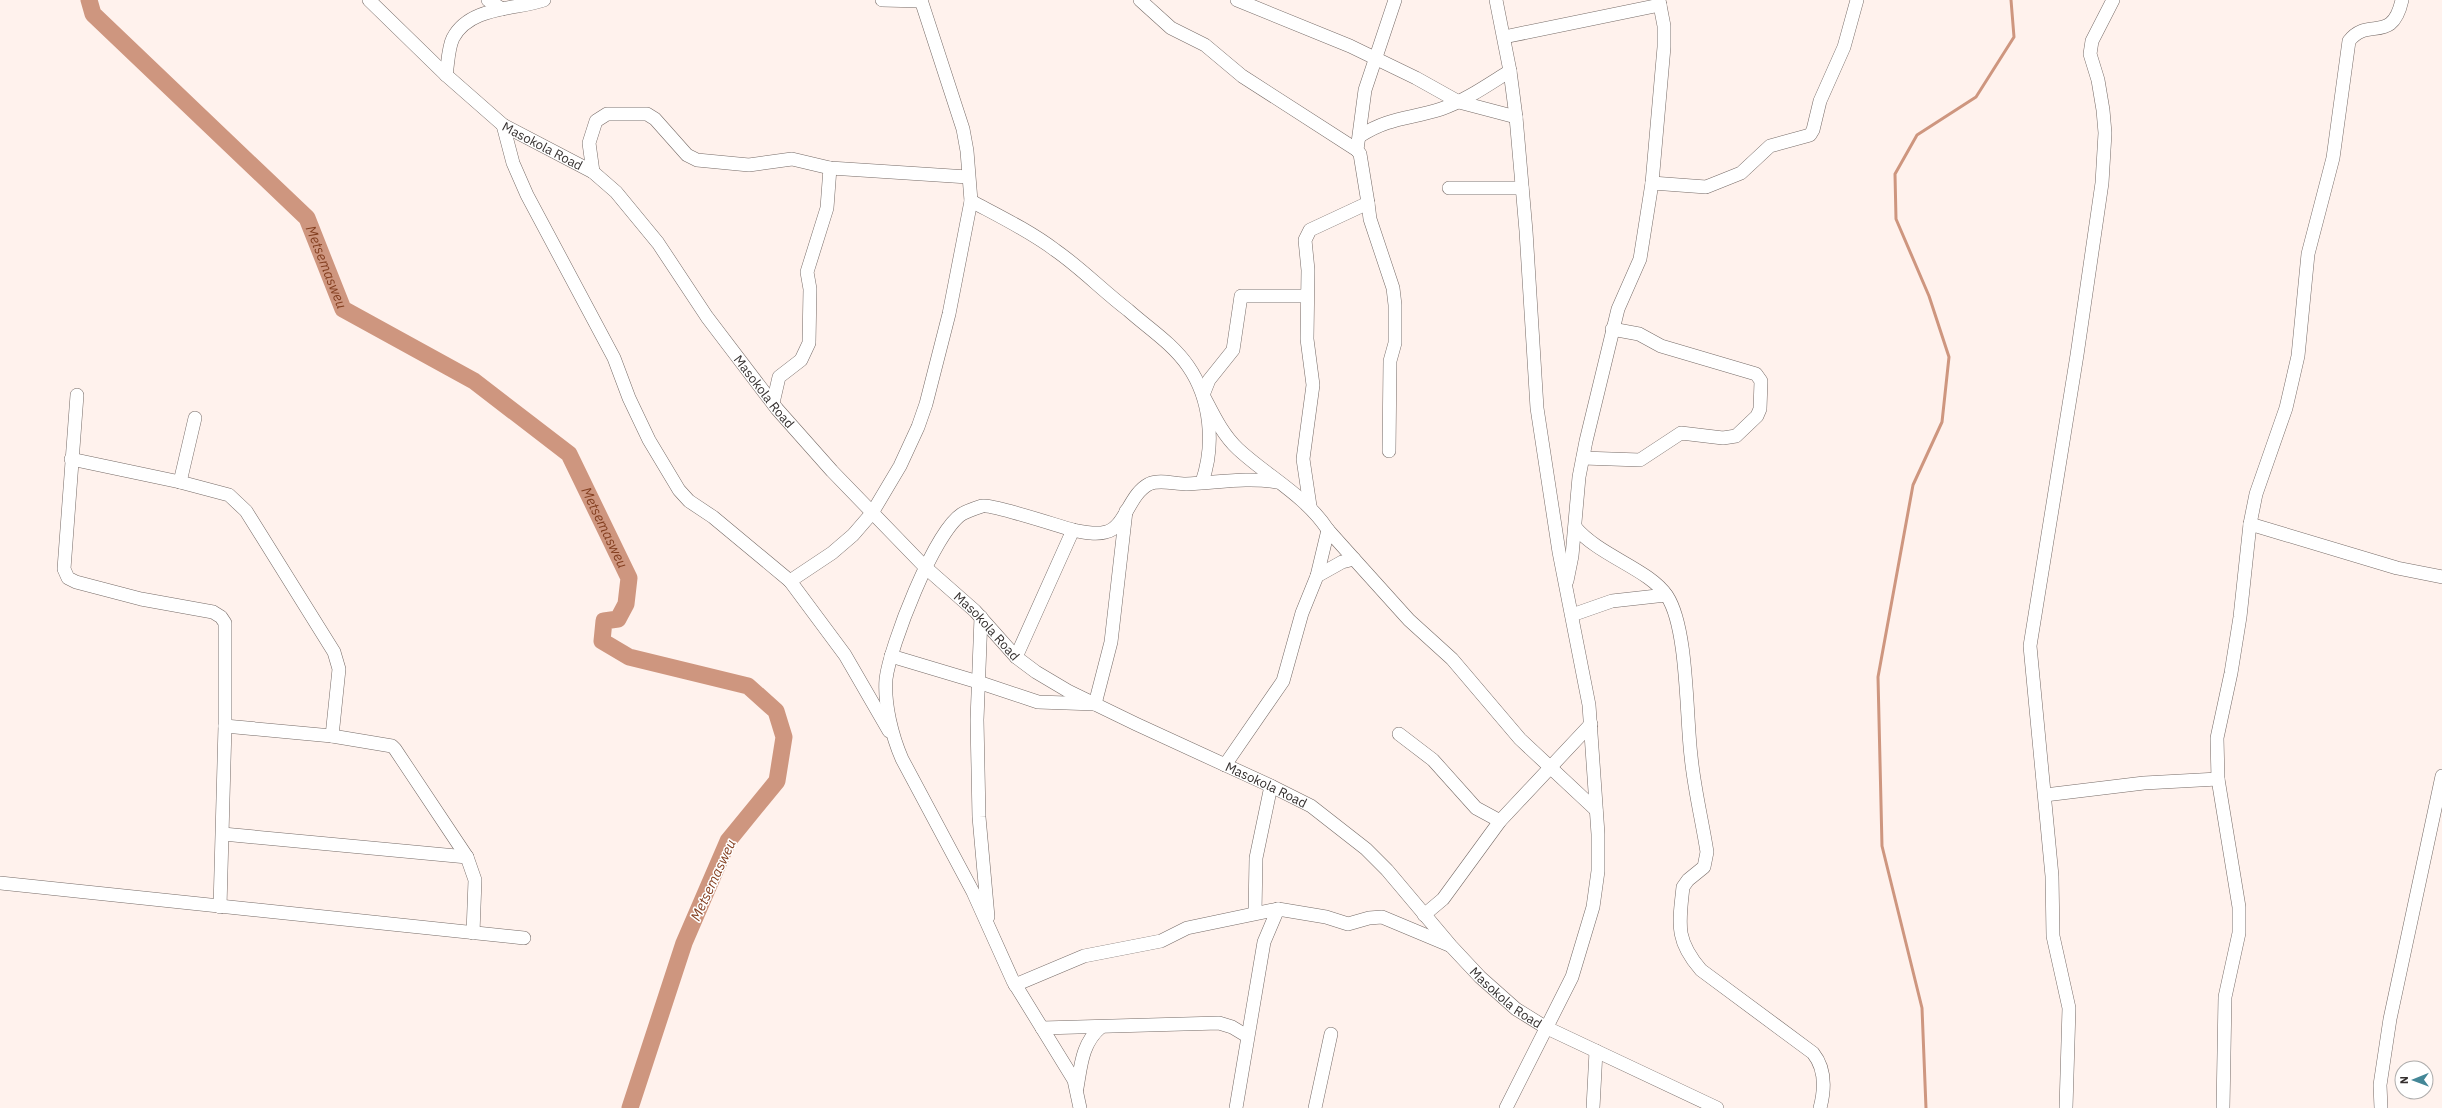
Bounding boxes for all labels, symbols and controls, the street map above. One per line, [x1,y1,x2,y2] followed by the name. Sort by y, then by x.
[499,118,586,174] street label: Masokola Road
[302,223,351,311] water label: Metsemasweu
[730,351,798,431] street label: Masokola Road
[577,484,632,571] water label: Metsemasweu
[950,588,1024,664] street label: Masokola Road
[1223,758,1310,811] street label: Masokola Road
[686,836,740,924] water label: Metsemasweu
[1466,963,1545,1032] street label: Masokola Road
[2394,1060,2434,1100] north arrow
[2397,1076,2411,1084] text: N

